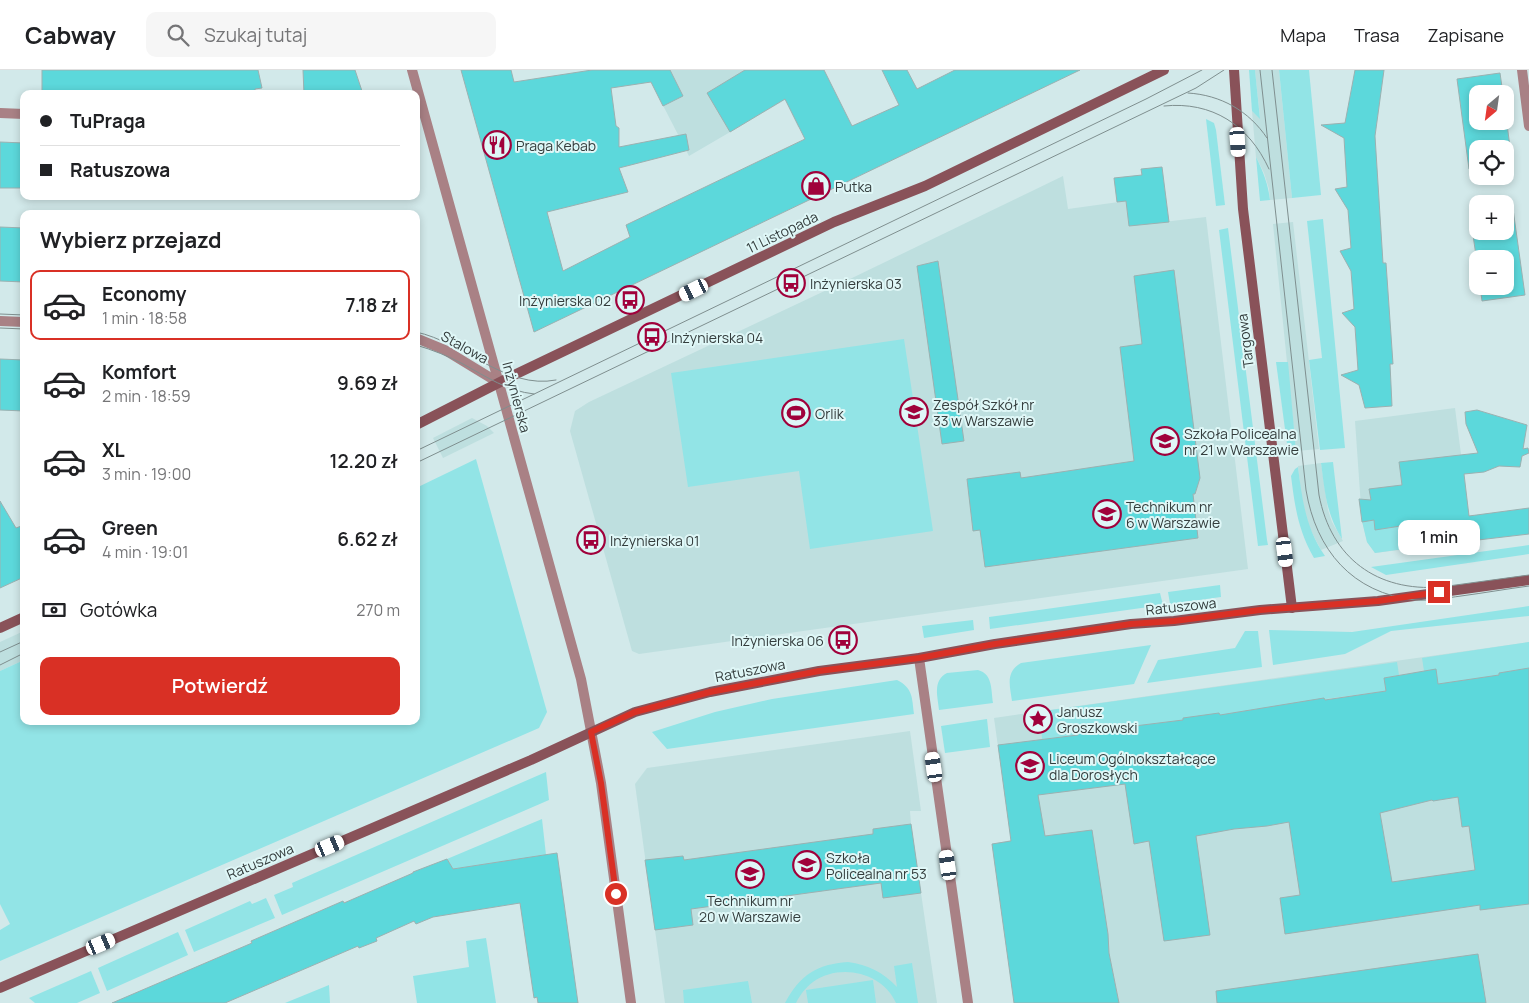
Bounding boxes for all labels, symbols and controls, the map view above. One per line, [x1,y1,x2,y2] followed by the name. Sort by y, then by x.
[146,12,496,57] search box
[25,18,116,51] text: Cabway
[164,21,192,49] icon: search
[204,22,307,48] text: Szukaj tutaj
[1280,23,1326,47] text: Mapa
[1354,23,1399,47] text: Trasa
[1427,23,1504,47] text: Zapisane
[1469,85,1514,130] north arrow
[1469,85,1514,295] map controls
[70,108,146,134] text: TuPraga
[1229,127,1246,157] car
[482,130,512,160] restaurant icon: Praga Kebab
[516,136,596,155] place label: Praga Kebab
[1469,140,1514,185] button: locate
[70,157,170,183] text: Ratuszowa
[801,171,831,201] shop icon: Putka
[835,177,872,196] place label: Putka
[1469,195,1514,240] button: +
[743,207,821,257] street label: 11 Listopada
[40,225,222,255] text: Wybierz przejazd
[1469,250,1514,295] button: −
[776,268,806,298] bus stop icon: Inżynierska 03
[810,274,902,293] place label: Inżynierska 03
[677,277,710,303] car
[102,281,186,307] text: Economy
[42,283,87,328] icon: car
[615,285,645,315] bus stop icon: Inżynierska 02
[519,291,611,310] place label: Inżynierska 02
[345,292,398,318] text: 7.18 zł
[102,307,187,329] text: 1 min · 18:58
[1232,313,1258,369] street label: Targowa
[637,322,667,352] bus stop icon: Inżynierska 04
[438,326,492,368] street label: Stalowa
[671,328,763,347] place label: Inżynierska 04
[102,359,177,385] text: Komfort
[498,359,536,435] street label: Inżynierska
[42,361,87,406] icon: car
[337,370,398,396] text: 9.69 zł
[102,385,191,407] text: 2 min · 18:59
[933,395,1034,430] place label: Zespół Szkół nr 33 w Warszawie
[899,397,929,427] school or university icon: Zespół Szkół nr 33 w Warszawie
[781,398,811,428] sports icon: Orlik
[815,404,845,423] place label: Orlik
[1184,424,1299,459] place label: Szkoła Policealna nr 21 w Warszawie
[1150,426,1180,456] school or university icon: Szkoła Policealna nr 21 w Warszawie
[102,437,125,463] text: XL
[42,439,87,484] icon: car
[329,448,398,474] text: 12.20 zł
[102,463,191,485] text: 3 min · 19:00
[1126,497,1220,532] place label: Technikum nr 6 w Warszawie
[1092,499,1122,529] school or university icon: Technikum nr 6 w Warszawie
[102,515,158,541] text: Green
[42,517,87,562] icon: car
[1398,520,1480,554] callout: 1 min
[576,525,606,555] bus stop icon: Inżynierska 01
[337,526,398,552] text: 6.62 zł
[1420,526,1458,548] text: 1 min
[610,531,700,550] place label: Inżynierska 01
[1275,536,1294,568] car
[102,541,188,563] text: 4 min · 19:01
[1428,581,1450,603] route end
[1145,593,1217,619] street label: Ratuszowa
[40,596,68,624] icon: cash
[80,597,157,623] text: Gotówka
[356,599,400,621] text: 270 m
[828,625,858,655] bus stop icon: Inżynierska 06
[731,631,824,650] place label: Inżynierska 06
[713,654,787,686] street label: Ratuszowa
[40,657,400,715] button: Potwierdź
[1057,702,1138,737] place label: Janusz Groszkowski
[1023,704,1053,734] place icon: Janusz Groszkowski
[1049,749,1216,784] place label: Liceum Ogólnokształcące dla Dorosłych
[924,751,943,783] car
[1015,751,1045,781] school or university icon: Liceum Ogólnokształcące dla Dorosłych
[313,833,346,859] car
[224,838,296,884] street label: Ratuszowa
[826,848,927,883] place label: Szkoła Policealna nr 53
[938,849,957,881] car
[792,850,822,880] school or university icon: Szkoła Policealna nr 53
[735,859,765,889] school or university icon: Technikum nr 20 w Warszawie
[605,883,627,905] route start
[699,891,801,926] place label: Technikum nr 20 w Warszawie
[84,931,117,957] car

